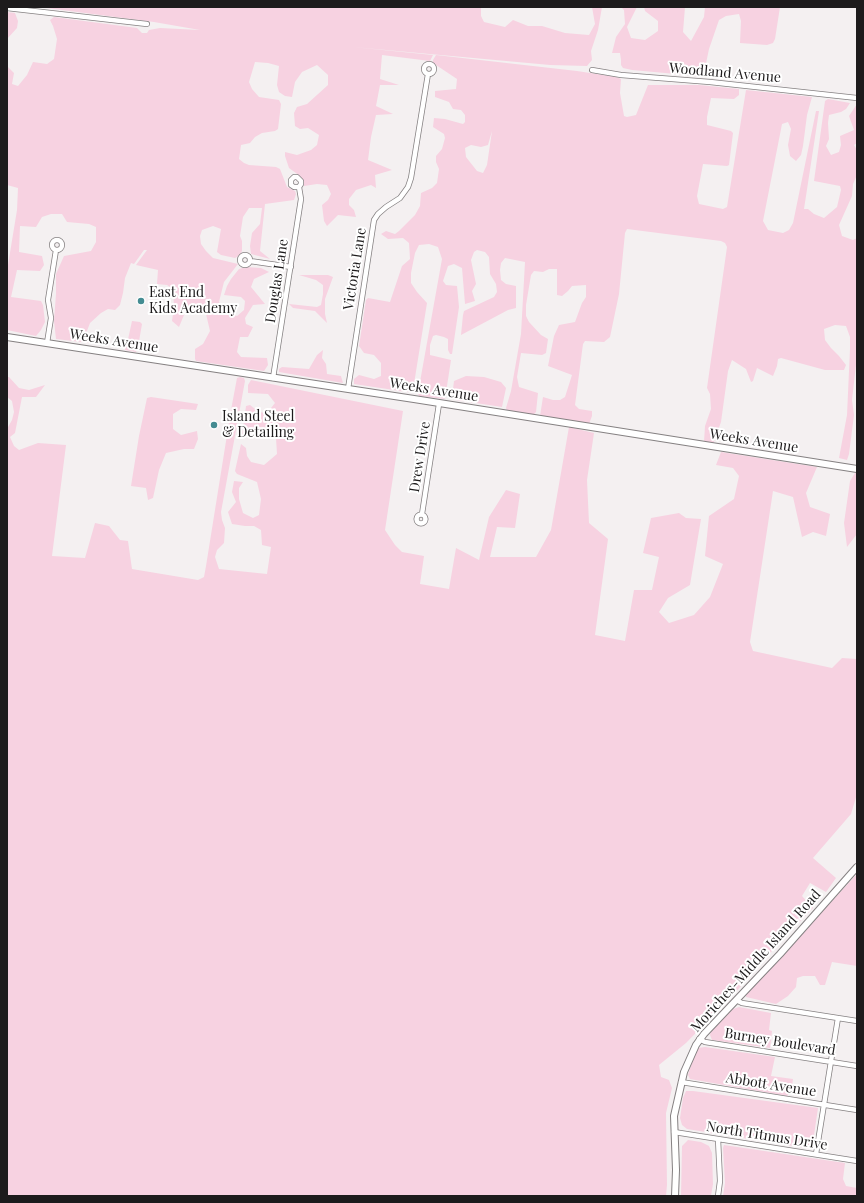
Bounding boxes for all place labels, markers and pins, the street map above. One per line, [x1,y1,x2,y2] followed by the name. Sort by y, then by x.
[149,285,237,318] place label: East End Kids Academy
[136,296,146,306] marker: East End Kids Academy
[222,409,295,442] place label: Island Steel & Detailing
[209,420,219,430] marker: Island Steel & Detailing

